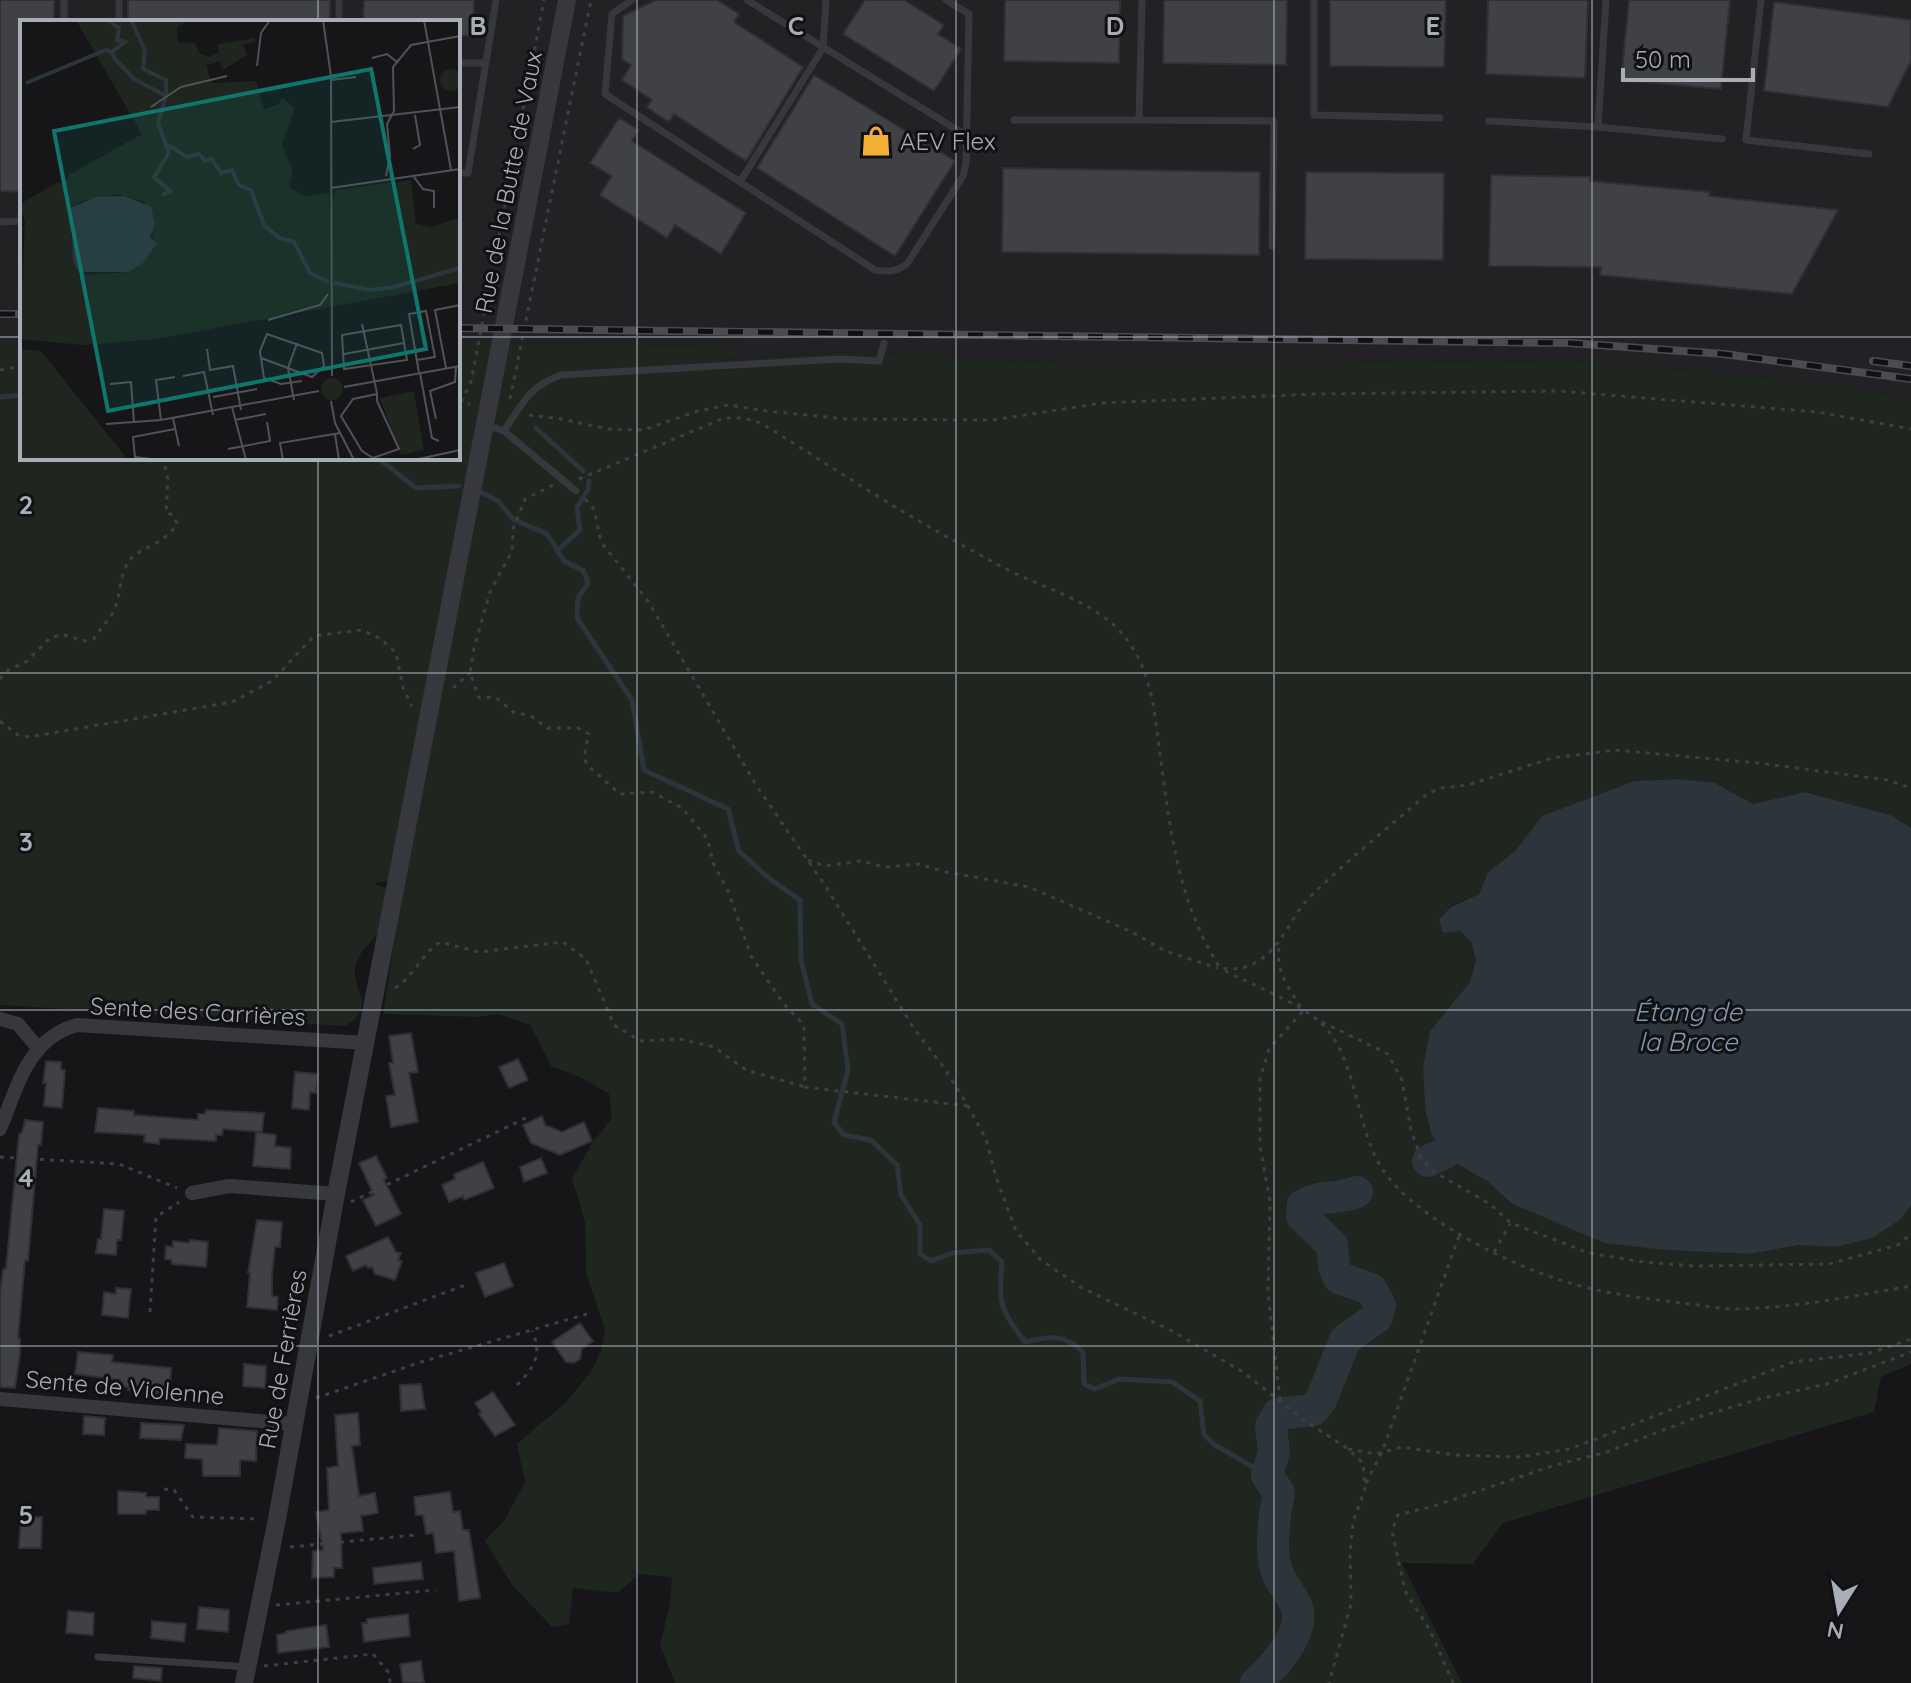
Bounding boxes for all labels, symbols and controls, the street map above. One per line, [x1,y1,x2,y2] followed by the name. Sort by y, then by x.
[469,9,487,42] text: B
[788,9,804,42] text: C
[1106,9,1124,42] text: D
[1426,9,1440,42] text: E
[20,20,460,460] inset map
[1623,32,1753,82] scale bar
[1635,44,1691,74] text: 50 m
[468,48,548,316] street label: Rue de la Butte de Vaux
[859,124,893,158] shop icon: AEV Flex
[900,126,996,156] place label: AEV Flex
[19,488,33,521] text: 2
[19,825,33,858] text: 3
[89,990,307,1032] street label: Sente des Carrières
[1634,995,1743,1058] water label: Étang de la Broce
[18,1161,34,1194] text: 4
[251,1267,313,1451] street label: Rue de Ferrières
[24,1363,226,1411] street label: Sente de Violenne
[19,1498,33,1531] text: 5
[1799,1571,1879,1651] north arrow
[1825,1615,1846,1646] text: N

